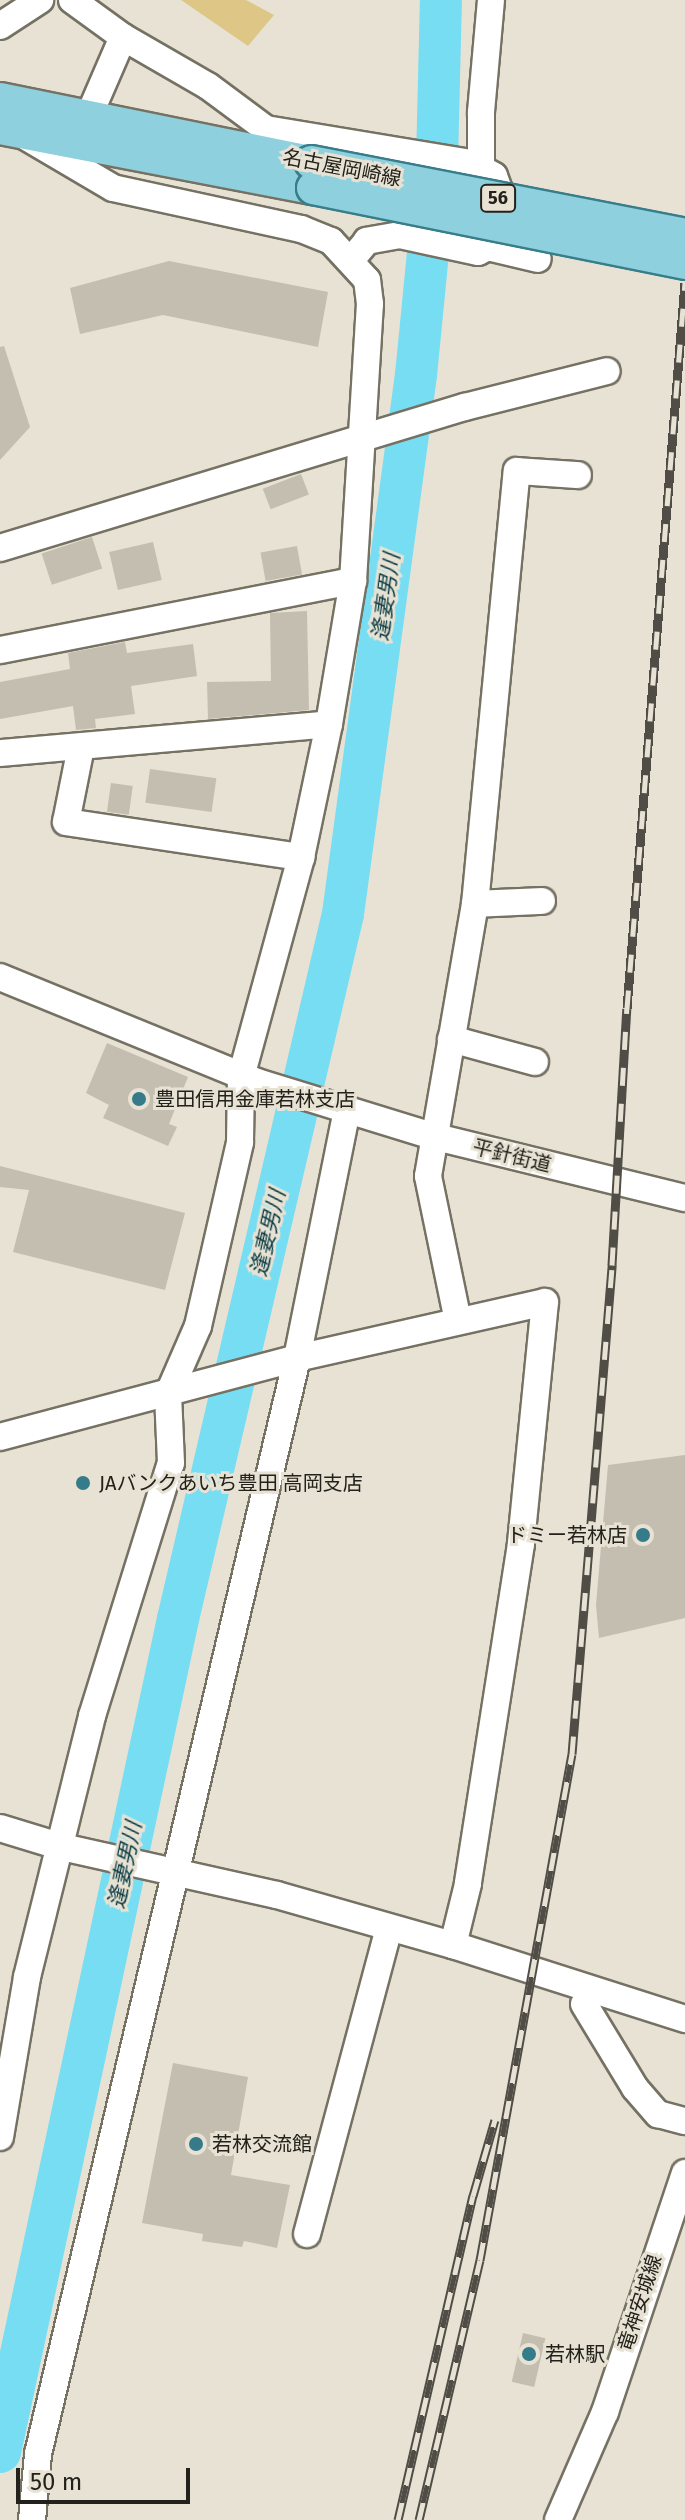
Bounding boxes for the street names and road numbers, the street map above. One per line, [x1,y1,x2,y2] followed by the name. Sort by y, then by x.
[281,145,403,191] street label: 名古屋岡崎線
[480,184,516,212] road number: 56
[470,1135,554,1177] street label: 平針街道
[613,2252,667,2354] street label: 竜神安城線

